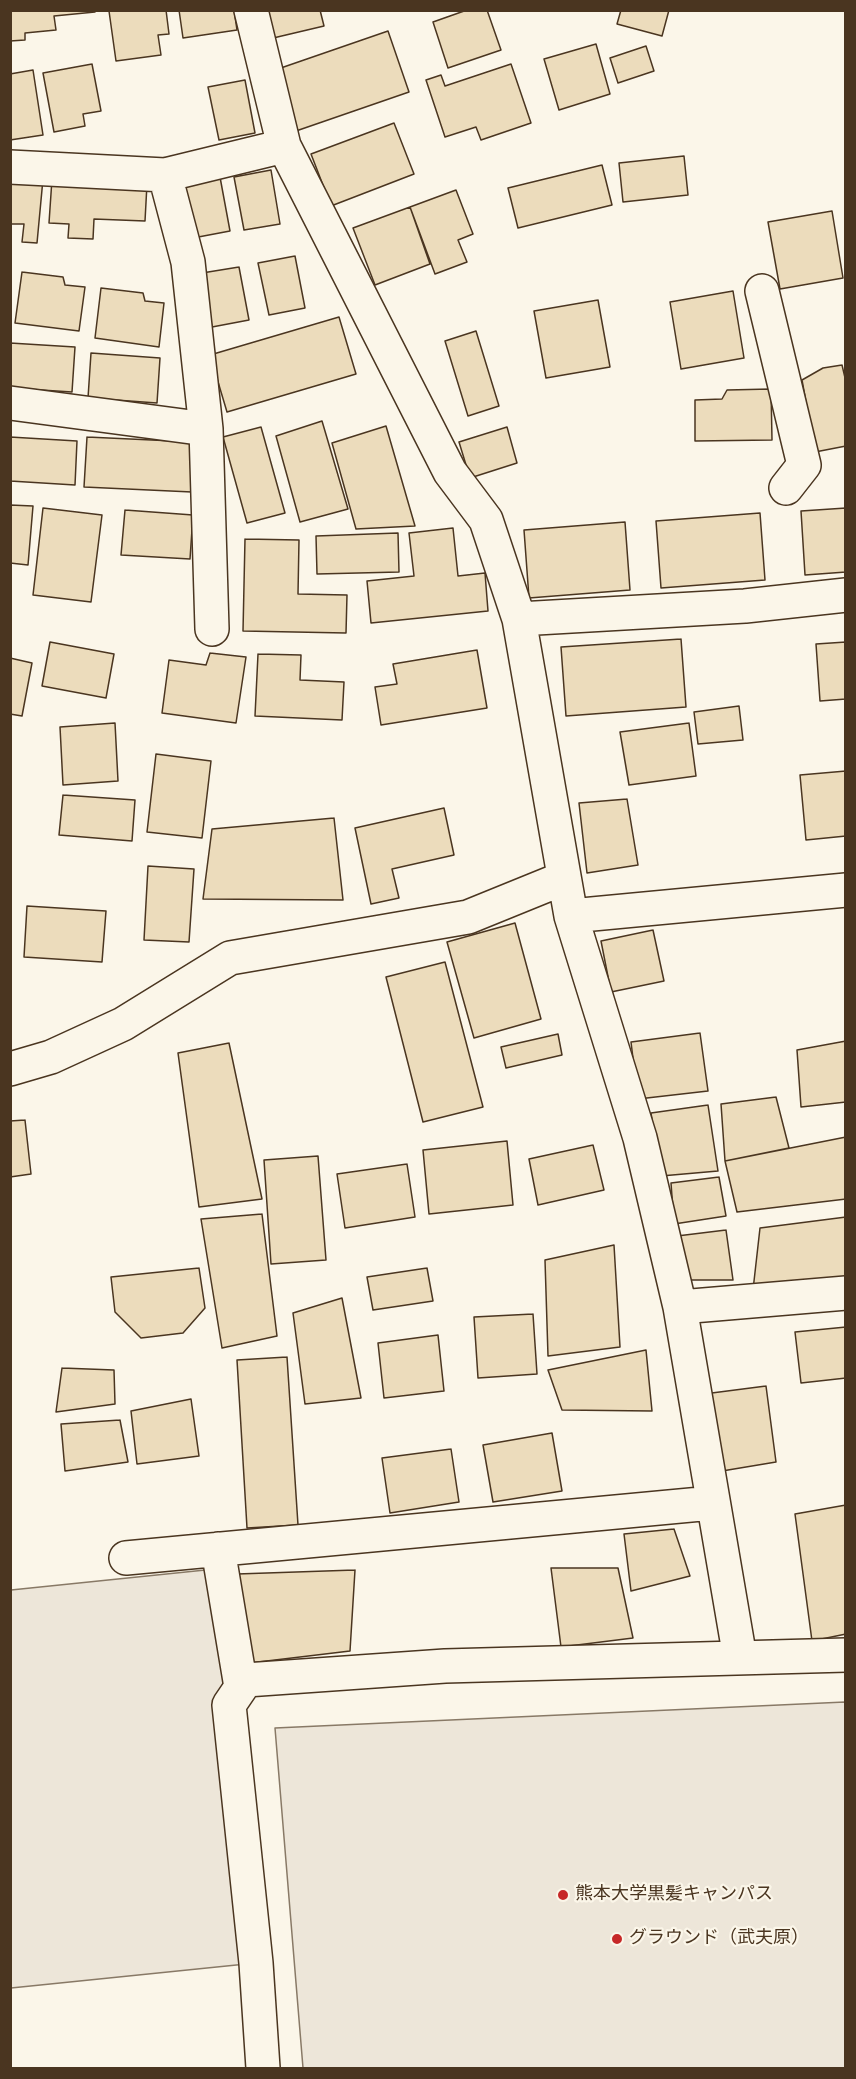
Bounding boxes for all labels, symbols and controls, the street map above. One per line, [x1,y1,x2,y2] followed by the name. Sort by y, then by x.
[575,1884,773,1906] place label: 熊本大学黒髪キャンパス
[556,1888,570,1902] marker: 熊本大学黒髪キャンパス
[629,1928,809,1950] place label: グラウンド（武夫原）
[610,1932,624,1946] marker: グラウンド（武夫原）

